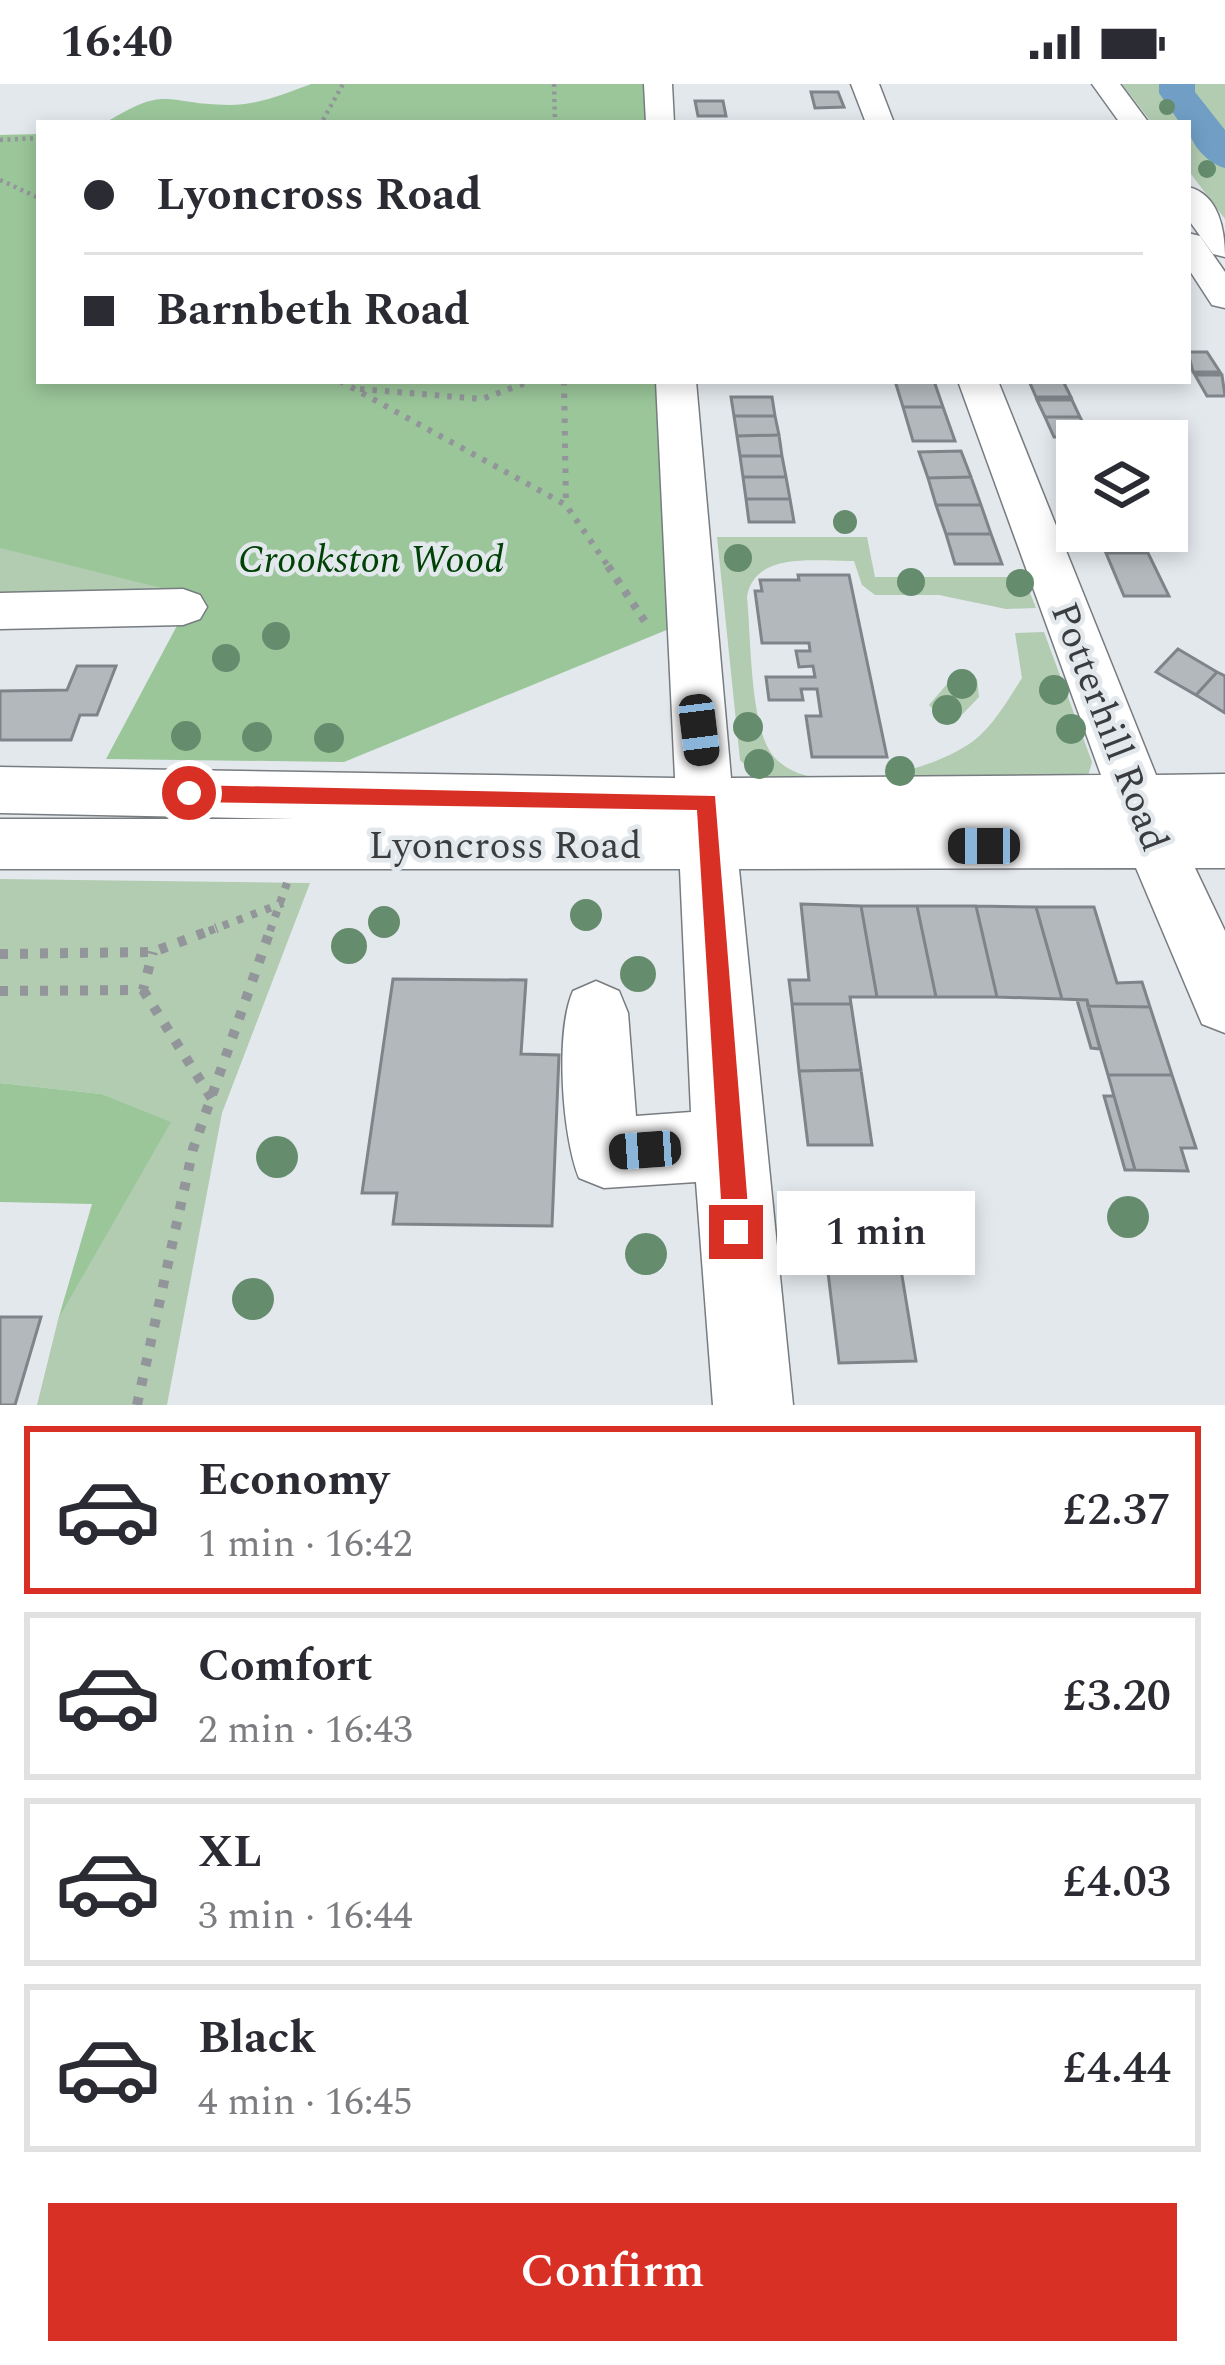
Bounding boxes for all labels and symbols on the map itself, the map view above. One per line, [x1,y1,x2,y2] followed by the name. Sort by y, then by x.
[238,531,504,590] park label: Crookston Wood
[1034,594,1183,860] street label: Potterhill Road
[677,692,721,768] car
[162,766,216,820] route start
[369,817,641,876] street label: Lyoncross Road
[948,828,1020,864] car
[608,1130,682,1170] car
[778,1190,976,1274] callout: 1 min
[709,1205,763,1259] route end

